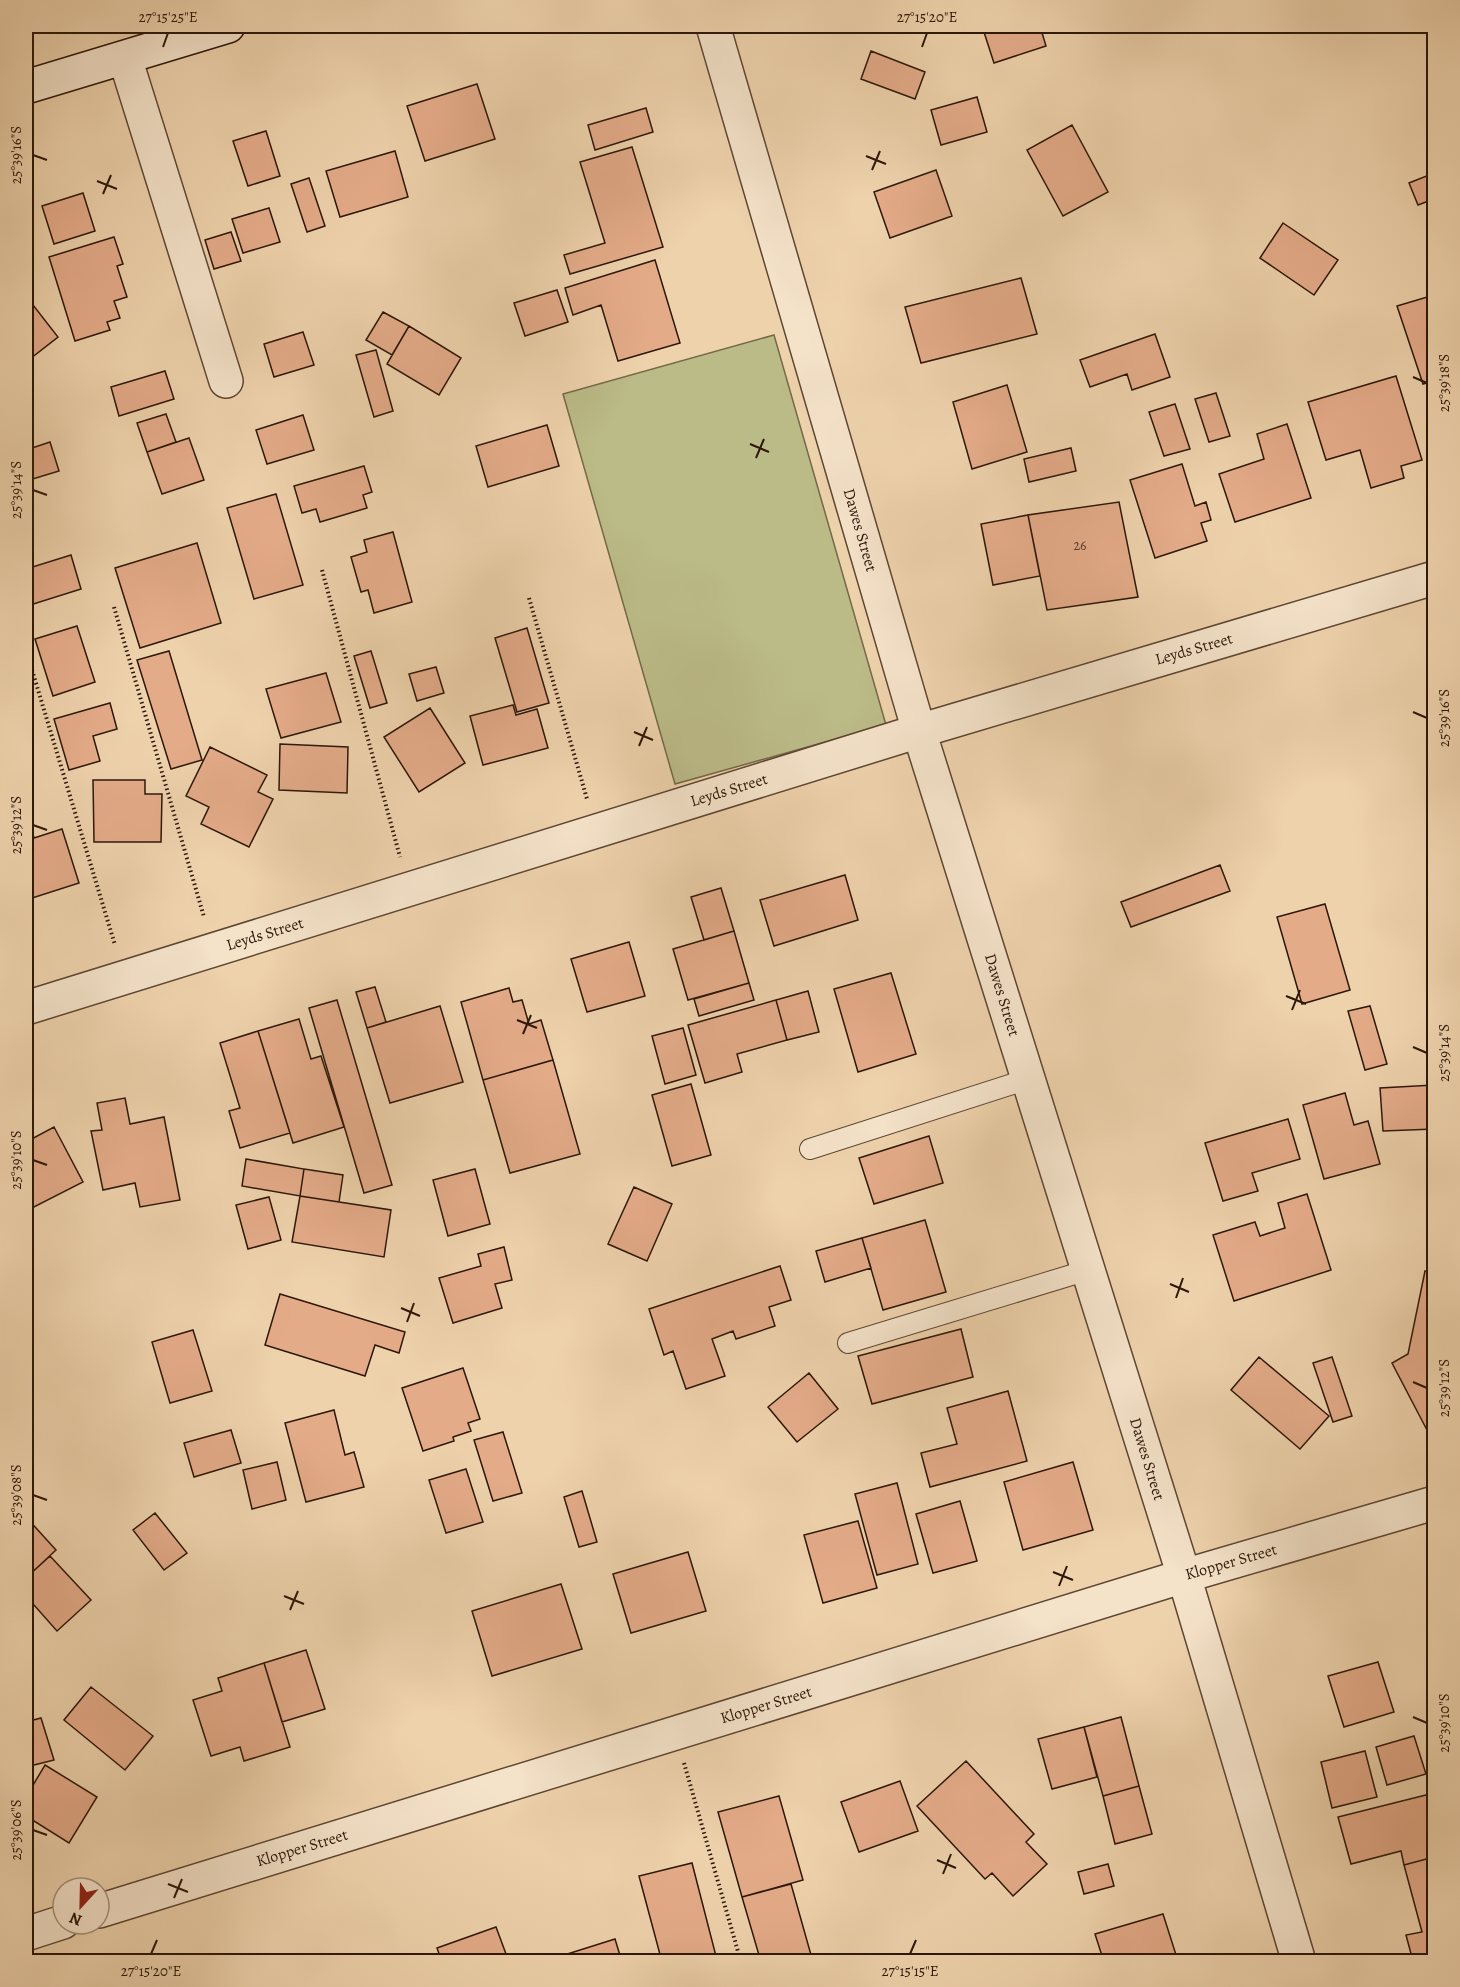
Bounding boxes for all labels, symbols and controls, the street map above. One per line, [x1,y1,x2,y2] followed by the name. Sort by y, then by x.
[138,7,198,27] text: 27°15'25"E
[897,7,957,27] text: 27°15'20"E
[6,126,26,184] text: 25°39'16"S
[1434,354,1454,412] text: 25°39'18"S
[6,461,26,519] text: 25°39'14"S
[838,486,882,574] street label: Dawes Street
[1073,536,1087,555] house number: 26
[1153,627,1235,671] street label: Leyds Street
[1434,689,1454,747] text: 25°39'16"S
[688,768,770,812] street label: Leyds Street
[6,796,26,854] text: 25°39'12"S
[224,912,306,956] street label: Leyds Street
[979,951,1025,1039] street label: Dawes Street
[1434,1024,1454,1082] text: 25°39'14"S
[6,1130,26,1190] text: 25°39'10"S
[1434,1359,1454,1417] text: 25°39'12"S
[1124,1415,1170,1503] street label: Dawes Street
[6,1464,26,1526] text: 25°39'08"S
[1182,1538,1280,1586] street label: Klopper Street
[718,1681,814,1729] street label: Klopper Street
[1434,1693,1454,1753] text: 25°39'10"S
[6,1799,26,1861] text: 25°39'06"S
[254,1824,350,1872] street label: Klopper Street
[51,1876,111,1936] north arrow
[66,1906,85,1931] text: N
[121,1961,181,1981] text: 27°15'20"E
[881,1961,939,1981] text: 27°15'15"E

